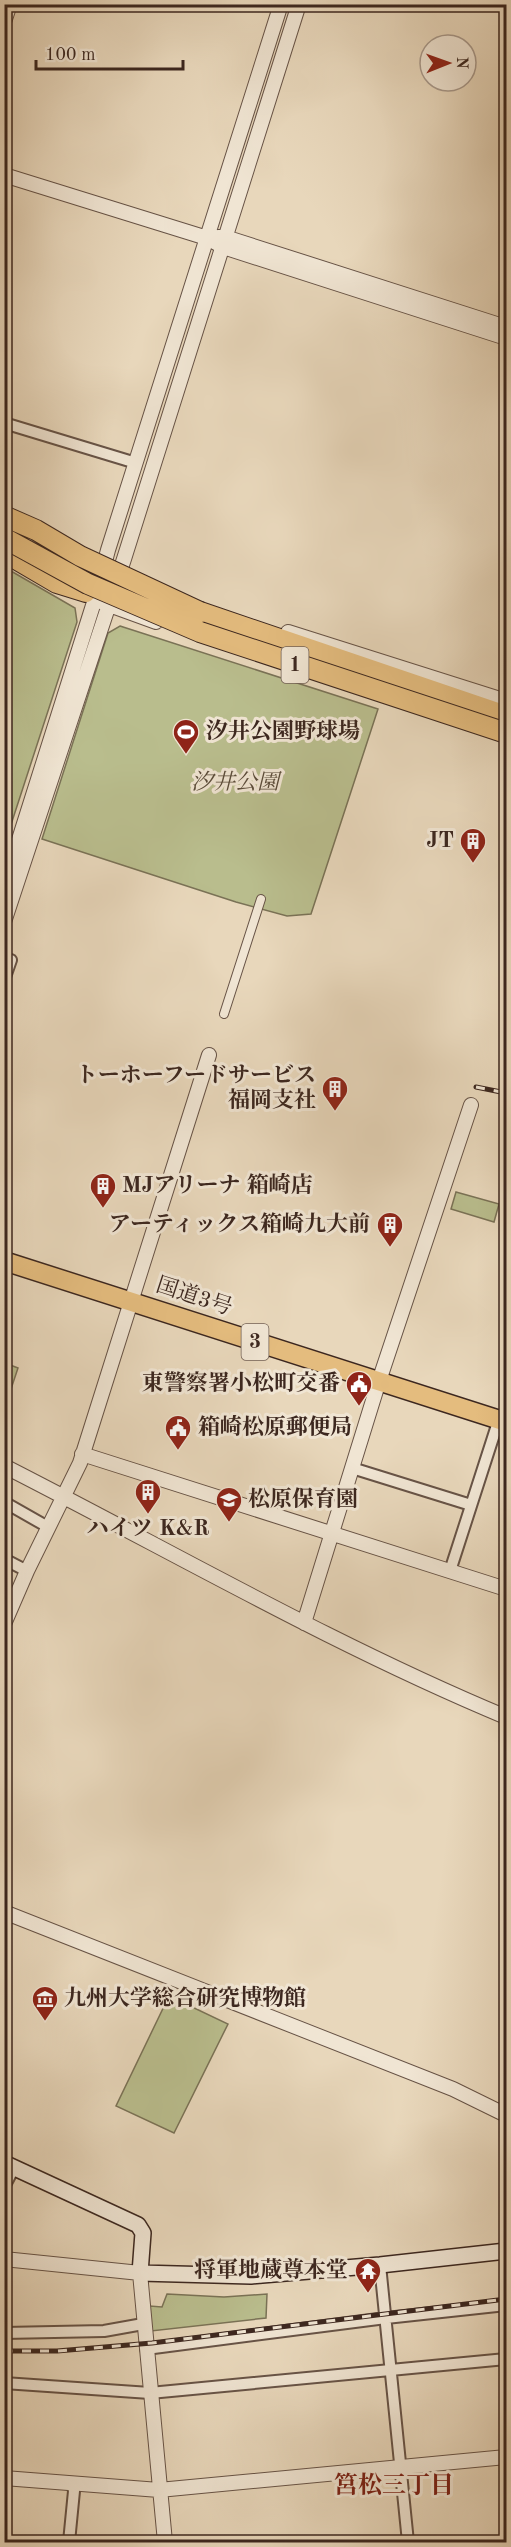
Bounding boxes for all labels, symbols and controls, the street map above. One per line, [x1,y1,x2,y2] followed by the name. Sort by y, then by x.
[36,33,183,71] scale bar
[418,33,478,93] north arrow
[45,46,96,64] text: 100 m
[453,57,469,70] text: N
[282,647,308,683] road number: 1
[171,717,201,755] sports icon: 汐井公園野球場
[206,719,360,743] place label: 汐井公園野球場
[191,770,282,794] park label: 汐井公園
[458,826,488,864] building icon: JT
[426,830,454,852] place label: JT
[76,1064,316,1112] place label: トーホーフードサービス 福岡支社
[320,1074,350,1112] building icon: トーホーフードサービス 福岡支社
[88,1171,118,1209] building icon: MJアリーナ 箱崎店
[122,1172,313,1197] place label: MJアリーナ 箱崎店
[375,1210,405,1248] building icon: アーティックス箱崎九大前
[109,1211,370,1236] place label: アーティックス箱崎九大前
[153,1272,235,1320] street label: 国道3号
[242,1324,268,1360] road number: 3
[344,1369,374,1407] public building icon: 東警察署小松町交番
[142,1371,340,1395] place label: 東警察署小松町交番
[163,1413,193,1451] public building icon: 箱崎松原郵便局
[198,1414,352,1439] place label: 箱崎松原郵便局
[133,1477,163,1515] building icon: ハイツ K&R
[214,1485,244,1523] school or university icon: 松原保育園
[248,1487,358,1511] place label: 松原保育園
[87,1517,209,1540] place label: ハイツ K&R
[30,1984,60,2022] museum icon: 九州大学総合研究博物館
[64,1985,306,2010] place label: 九州大学総合研究博物館
[353,2256,383,2294] temple icon: 将軍地蔵尊本堂
[194,2257,348,2282] place label: 将軍地蔵尊本堂
[334,2472,454,2499] district label: 筥松三丁目

